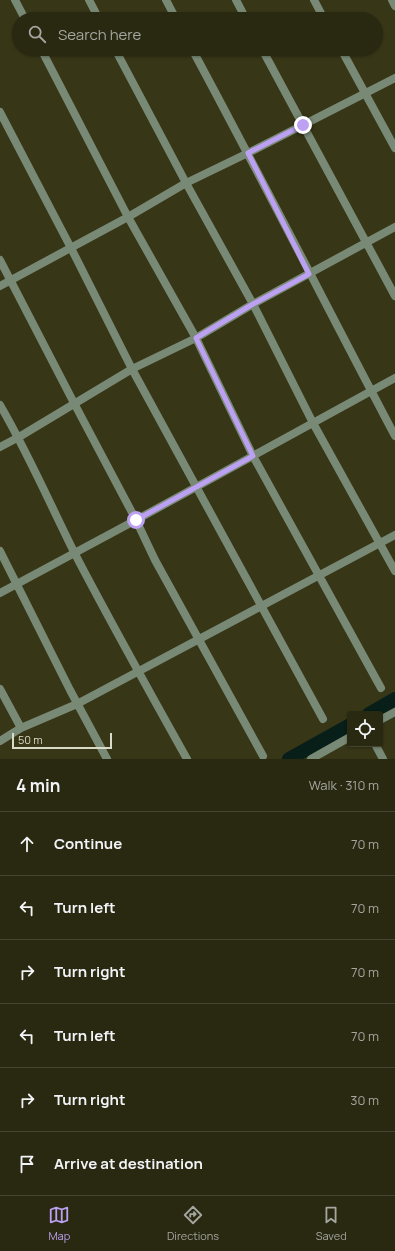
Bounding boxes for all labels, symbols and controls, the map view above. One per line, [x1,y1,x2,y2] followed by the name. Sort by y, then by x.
[12,12,383,56] search box
[26,23,48,45] icon: search
[58,24,141,45] text: Search here
[294,116,312,134] route end
[127,511,145,529] route start
[347,711,383,747] map controls
[347,711,383,747] button: locate
[12,731,112,750] scale bar
[18,732,43,747] text: 50 m
[16,774,60,797] text: 4 min
[309,776,379,794] text: Walk · 310 m
[16,833,38,855] icon: ahead
[54,833,122,854] text: Continue
[351,835,379,853] text: 70 m
[16,897,38,919] icon: left
[54,897,116,918] text: Turn left
[351,899,379,917] text: 70 m
[16,961,38,983] icon: right
[54,961,125,982] text: Turn right
[351,963,379,981] text: 70 m
[16,1025,38,1047] icon: left
[54,1025,116,1046] text: Turn left
[351,1027,379,1045] text: 70 m
[16,1089,38,1111] icon: right
[54,1089,125,1110] text: Turn right
[350,1091,379,1109] text: 30 m
[16,1153,38,1175] icon: arrive
[54,1153,203,1174] text: Arrive at destination
[48,1204,70,1243] tab: Map
[167,1204,219,1243] tab: Directions
[316,1204,347,1243] tab: Saved

